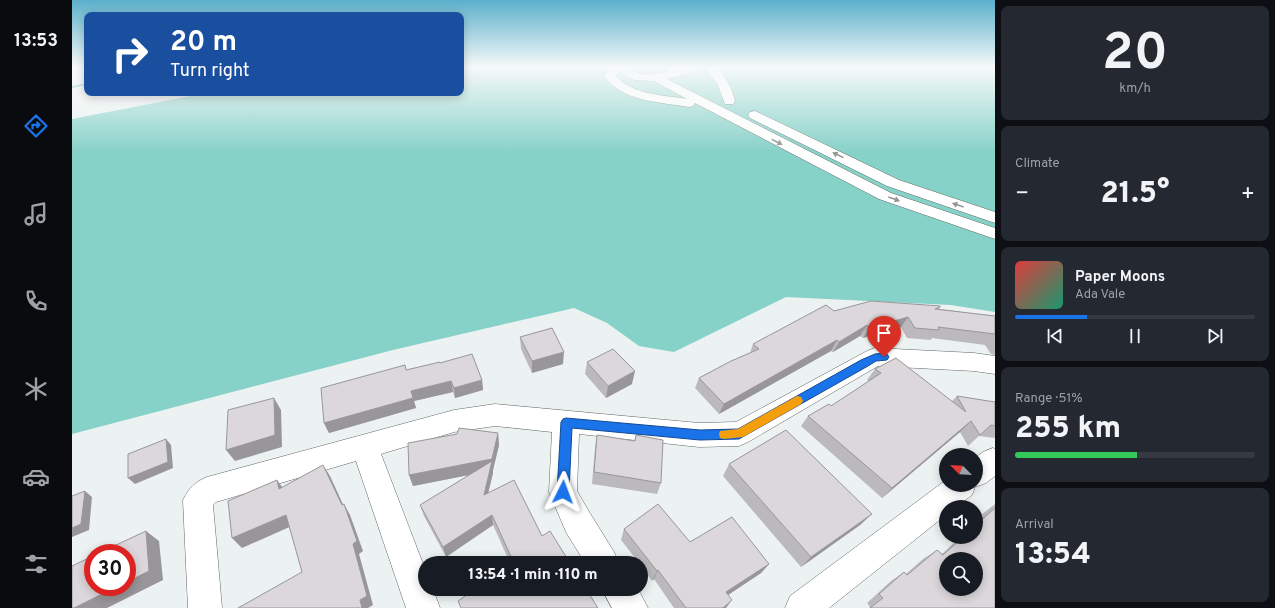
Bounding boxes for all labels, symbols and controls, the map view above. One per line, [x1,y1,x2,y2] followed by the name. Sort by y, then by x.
[1102,22,1168,88] text: 20
[170,25,237,61] text: 20 m
[104,28,156,80] icon: right
[14,30,58,53] text: 13:53
[170,60,250,83] text: Turn right
[1119,81,1151,97] text: km/h
[22,112,50,140] icon: directions
[771,139,783,145] one-way arrow
[832,152,844,159] one-way arrow
[1015,156,1060,172] text: Climate
[1100,176,1170,213] text: 21.5°
[1015,181,1029,208] text: −
[1241,181,1255,208] text: +
[888,196,900,202] one-way arrow
[22,200,50,228] icon: music
[952,202,964,208] one-way arrow
[1075,268,1165,287] text: Paper Moons
[22,287,50,315] icon: phone
[1075,287,1125,303] text: Ada Vale
[867,316,901,357] pin
[873,322,895,344] icon: arrive
[1044,325,1066,347] icon: previous
[1124,325,1146,347] icon: pause
[1204,325,1226,347] icon: next
[22,375,50,403] icon: climate
[1015,391,1083,407] text: Range · 51%
[1015,411,1121,448] text: 255 km
[939,448,983,492] north arrow
[939,448,983,596] map controls
[22,463,50,491] icon: car
[542,471,584,513] position arrow
[939,500,983,544] button: sound
[1015,517,1054,533] text: Arrival
[1015,537,1091,574] text: 13:54
[84,544,136,596] speed limit sign: 30
[22,550,50,578] icon: filters
[939,552,983,596] button: search
[468,566,598,585] text: 13:54 · 1 min · 110 m

